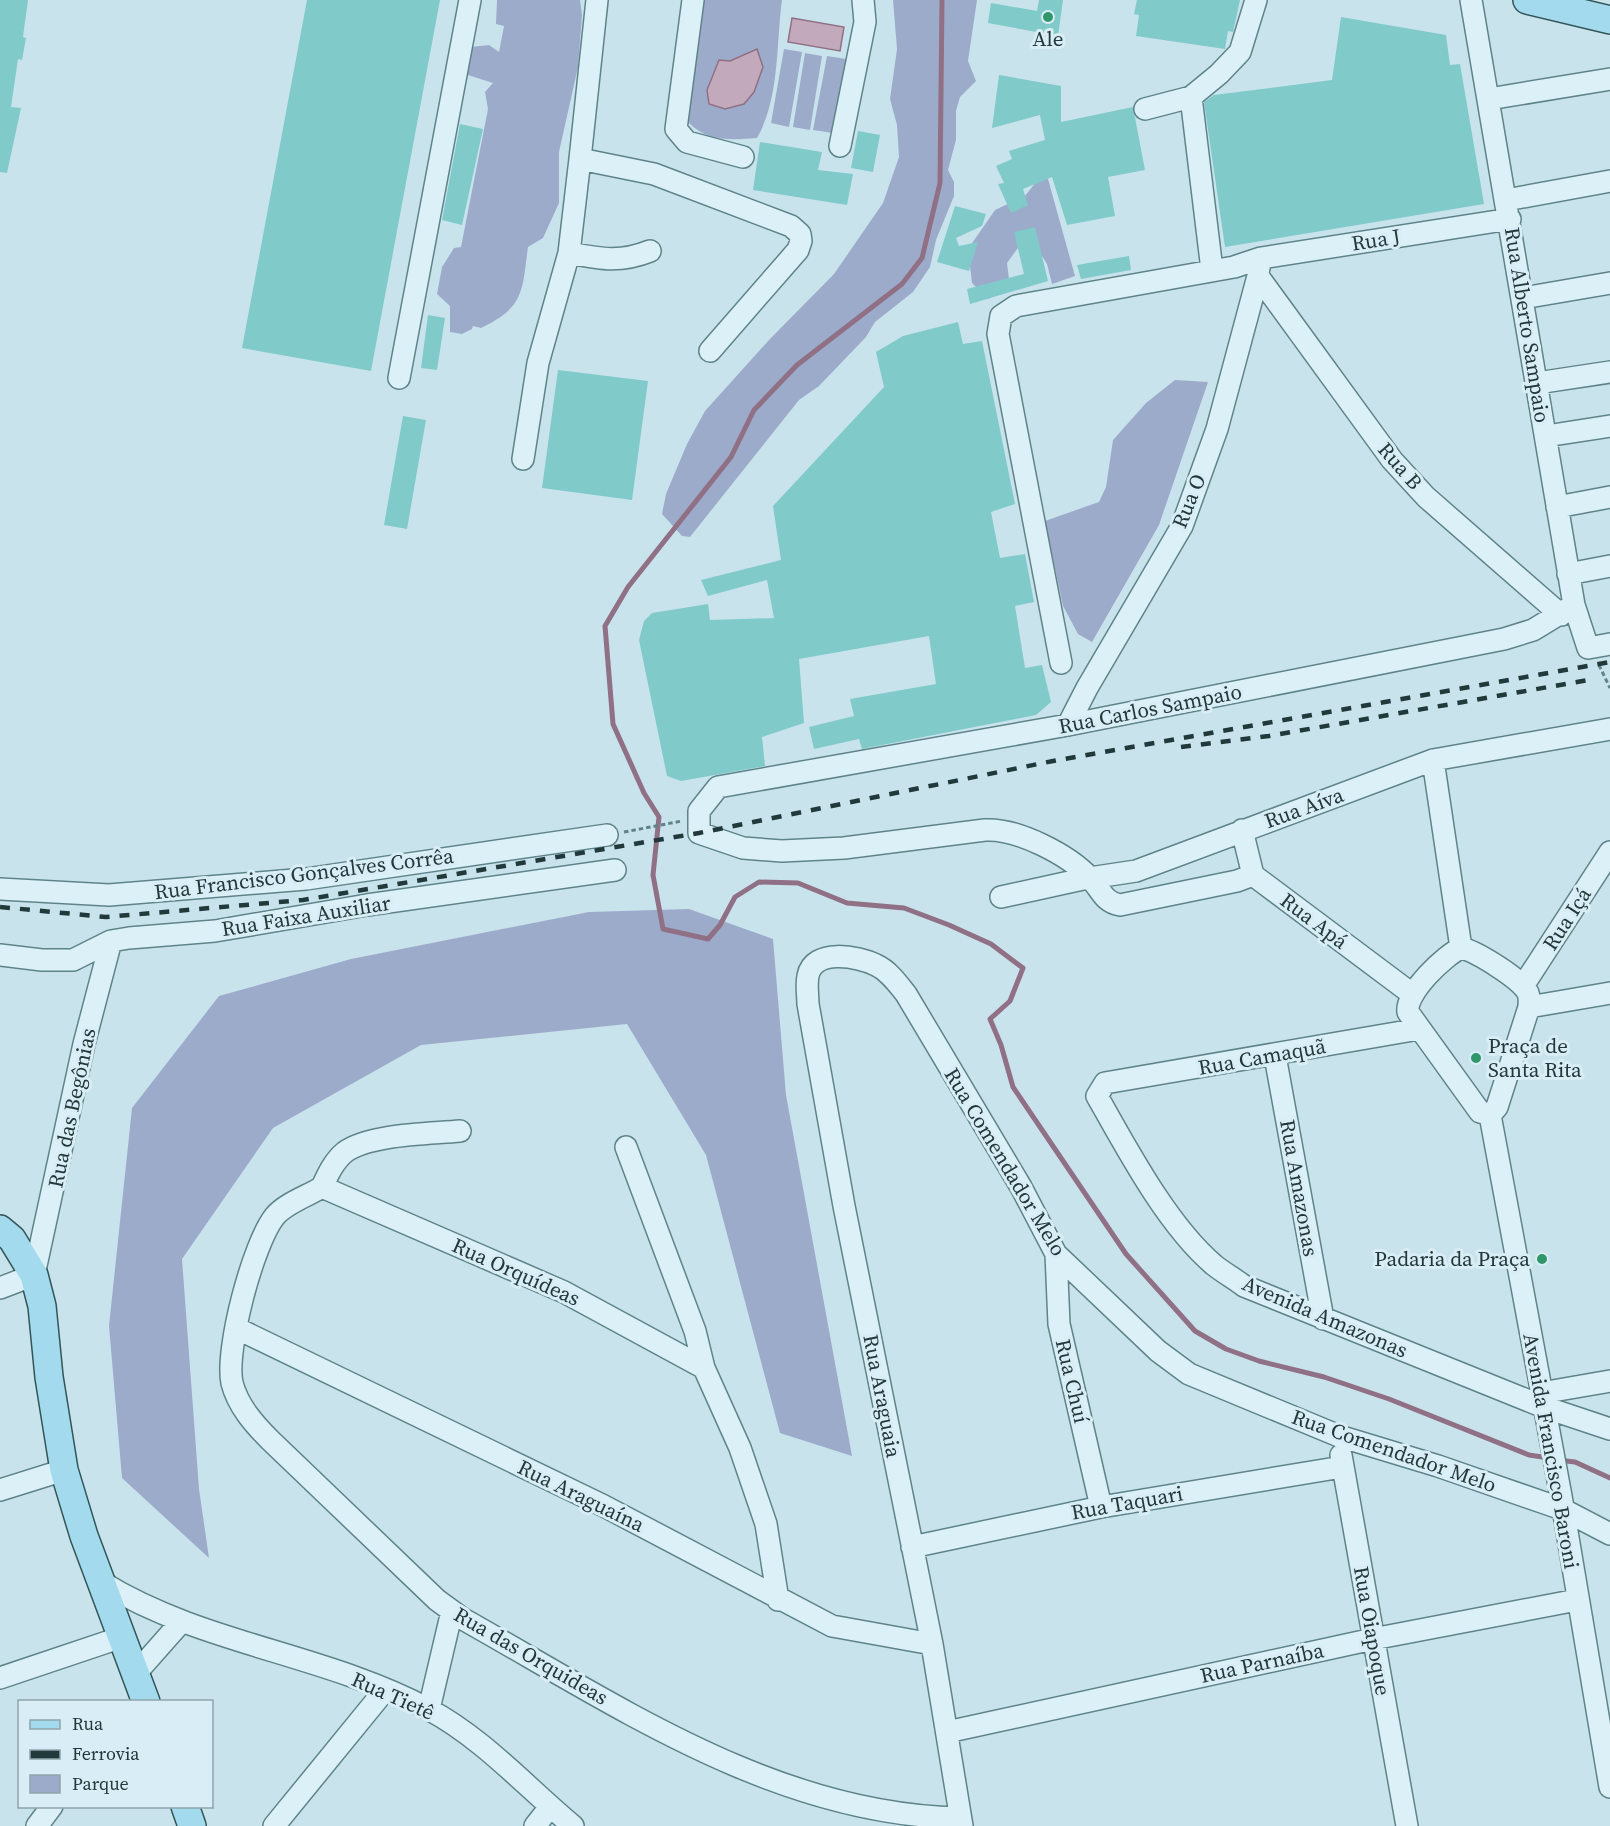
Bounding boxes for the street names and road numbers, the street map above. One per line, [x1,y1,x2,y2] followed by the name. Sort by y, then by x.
[1349,221,1403,258] street label: Rua J
[1498,225,1557,425] street label: Rua Alberto Sampaio
[1372,436,1429,496] street label: Rua B
[1165,469,1212,532] street label: Rua O
[1056,677,1244,741] street label: Rua Carlos Sampaio
[1260,780,1348,835] street label: Rua Aíva
[153,841,455,906] street label: Rua Francisco Gonçalves Corrêa
[1535,881,1598,956] street label: Rua Içá
[1275,886,1354,956] street label: Rua Apá
[219,888,393,943] street label: Rua Faixa Auxiliar
[40,1025,103,1190] street label: Rua das Begônias
[1196,1031,1328,1082] street label: Rua Camaquã
[938,1062,1073,1261] street label: Rua Comendador Melo
[1273,1117,1326,1259] street label: Rua Amazonas
[448,1230,585,1313] street label: Rua Orquídeas
[1238,1269,1412,1364] street label: Avenida Amazonas
[1516,1331,1587,1571] street label: Avenida Francisco Baroni
[856,1332,909,1460] street label: Rua Araguaia
[1049,1336,1096,1426] street label: Rua Chuí
[1288,1402,1500,1499] street label: Rua Comendador Melo
[513,1452,650,1539] street label: Rua Araguaína
[1069,1478,1185,1527] street label: Rua Taquari
[1347,1564,1398,1698] street label: Rua Oiapoque
[449,1600,614,1712] street label: Rua das Orquideas
[1197,1635,1327,1690] street label: Rua Parnaíba
[347,1664,439,1727] street label: Rua Tietê

